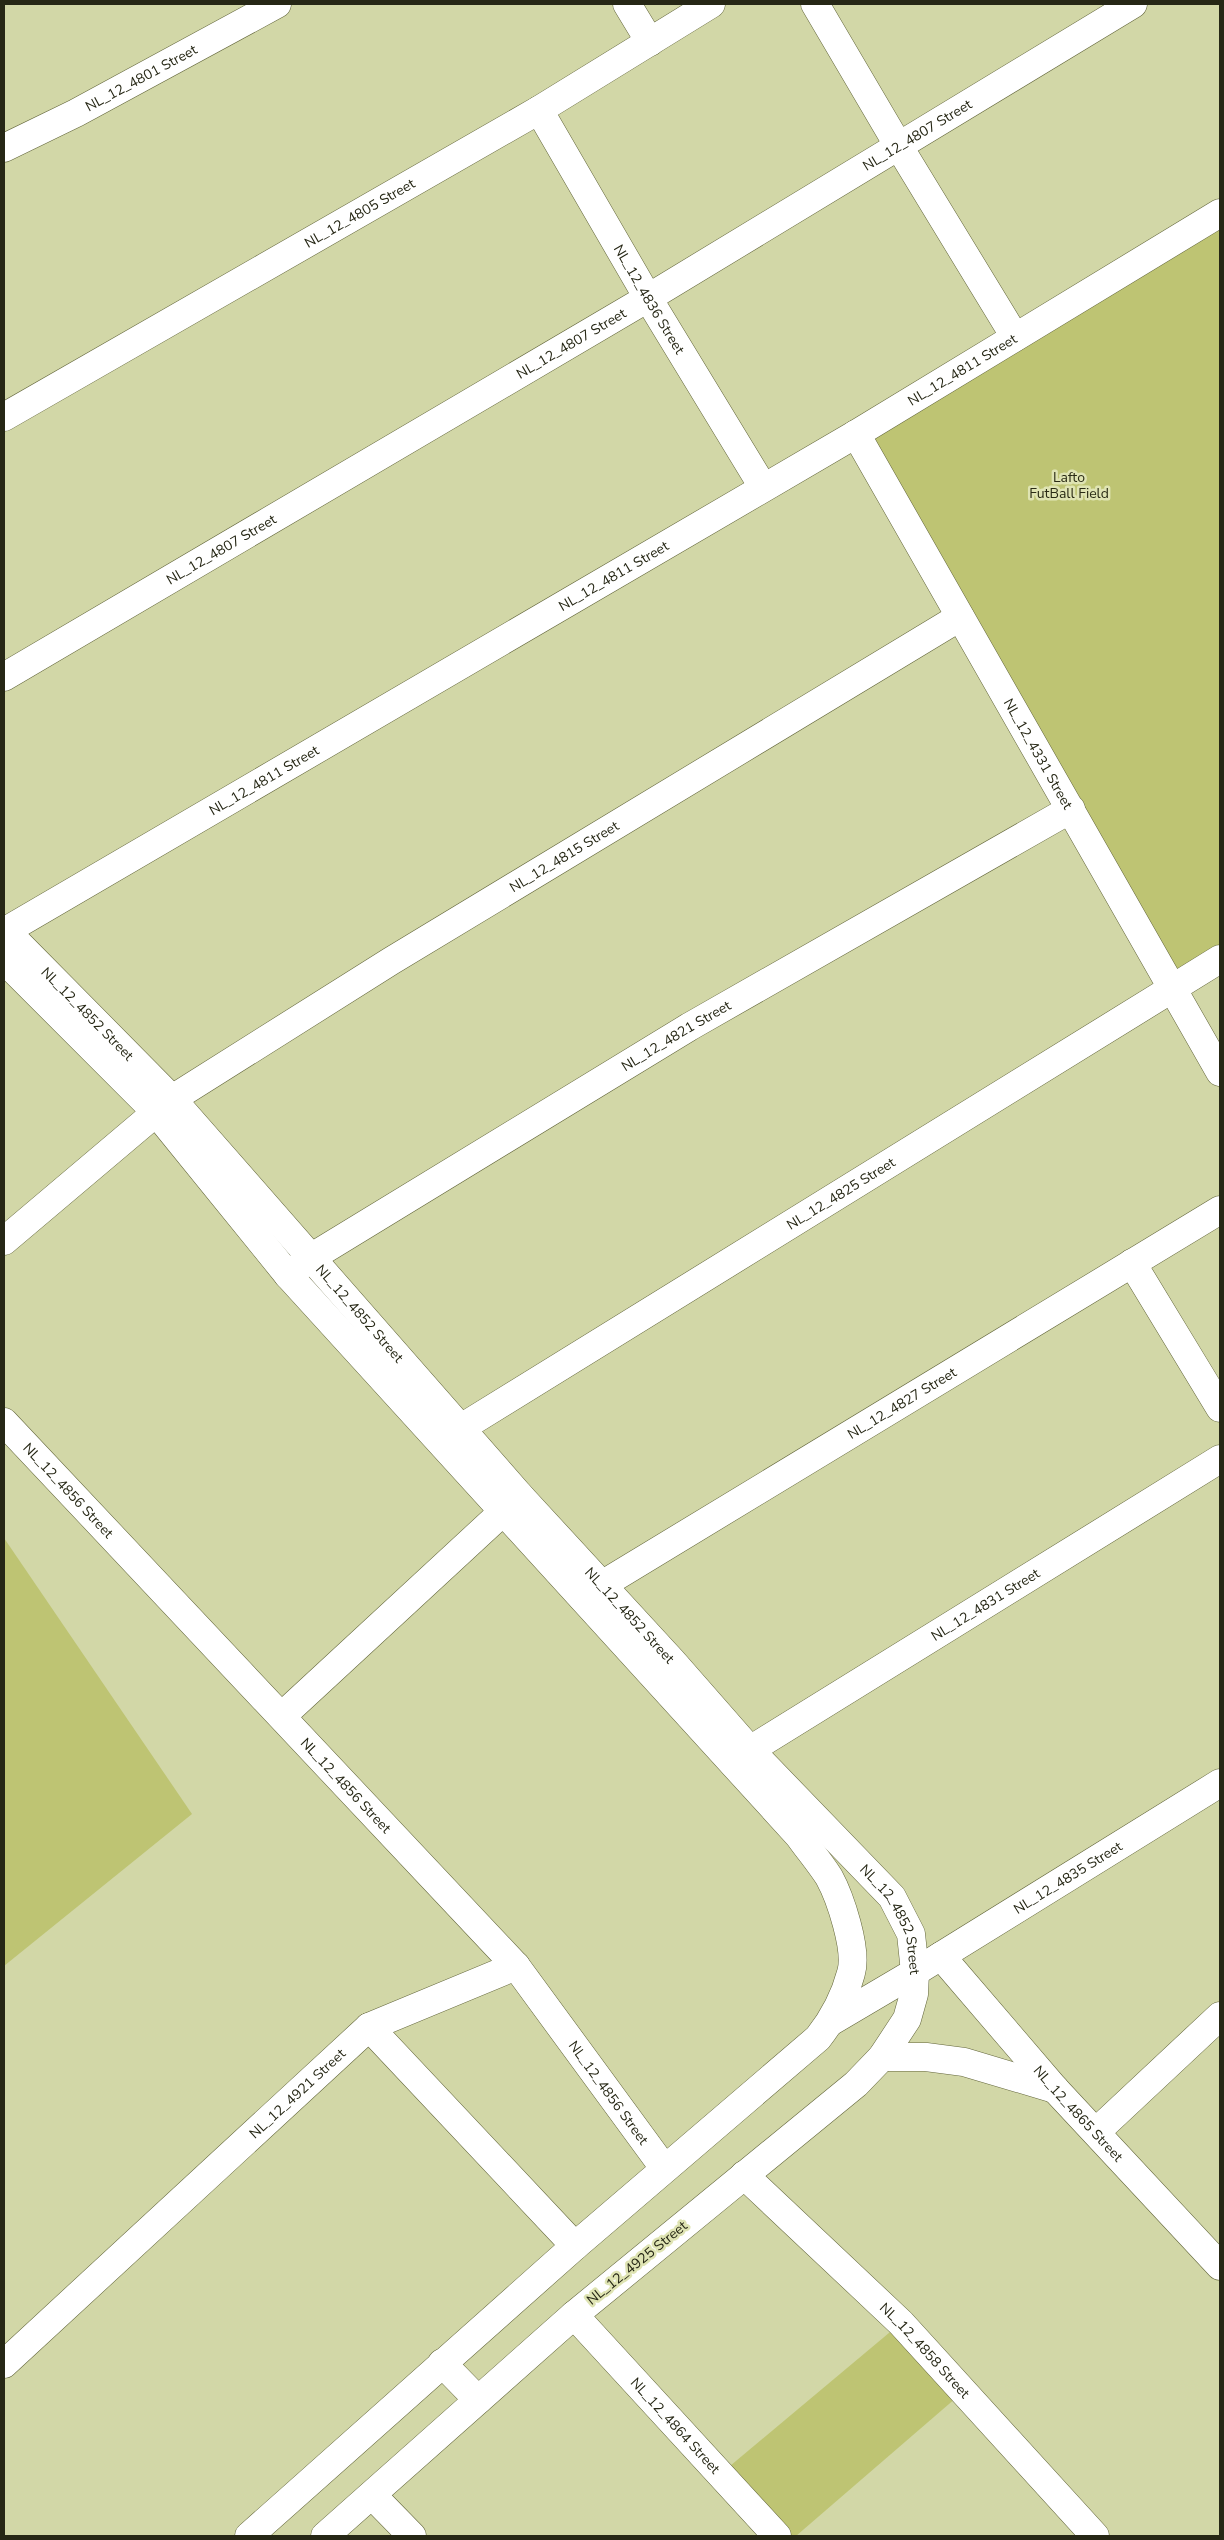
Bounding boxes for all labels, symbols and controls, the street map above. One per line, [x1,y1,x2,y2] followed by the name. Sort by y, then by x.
[82,40,200,116] street label: NL_12_4801 Street
[859,94,975,175] street label: NL_12_4807 Street
[301,174,418,252] street label: NL_12_4805 Street
[609,241,689,358] street label: NL_12_4836 Street
[513,303,630,383] street label: NL_12_4807 Street
[904,329,1020,410] street label: NL_12_4811 Street
[1029,468,1109,503] park label: Lafto FutBall Field
[163,509,280,589] street label: NL_12_4807 Street
[555,536,672,615] street label: NL_12_4811 Street
[999,695,1077,812] street label: NL_12_4331 Street
[205,740,322,820] street label: NL_12_4811 Street
[506,816,622,897] street label: NL_12_4815 Street
[37,963,138,1065] street label: NL_12_4852 Street
[618,996,734,1076] street label: NL_12_4821 Street
[783,1153,899,1234] street label: NL_12_4825 Street
[312,1260,408,1366] street label: NL_12_4852 Street
[844,1363,960,1443] street label: NL_12_4827 Street
[19,1439,118,1542] street label: NL_12_4856 Street
[581,1563,679,1667] street label: NL_12_4852 Street
[927,1564,1043,1645] street label: NL_12_4831 Street
[296,1734,396,1837] street label: NL_12_4856 Street
[1010,1836,1126,1918] street label: NL_12_4835 Street
[856,1860,925,1975] street label: NL_12_4852 Street
[564,2037,653,2148] street label: NL_12_4856 Street
[245,2044,349,2143] street label: NL_12_4921 Street
[1029,2061,1128,2166] street label: NL_12_4865 Street
[583,2216,691,2310] street label: NL_12_4925 Street
[876,2298,974,2402] street label: NL_12_4858 Street
[626,2373,725,2478] street label: NL_12_4864 Street

